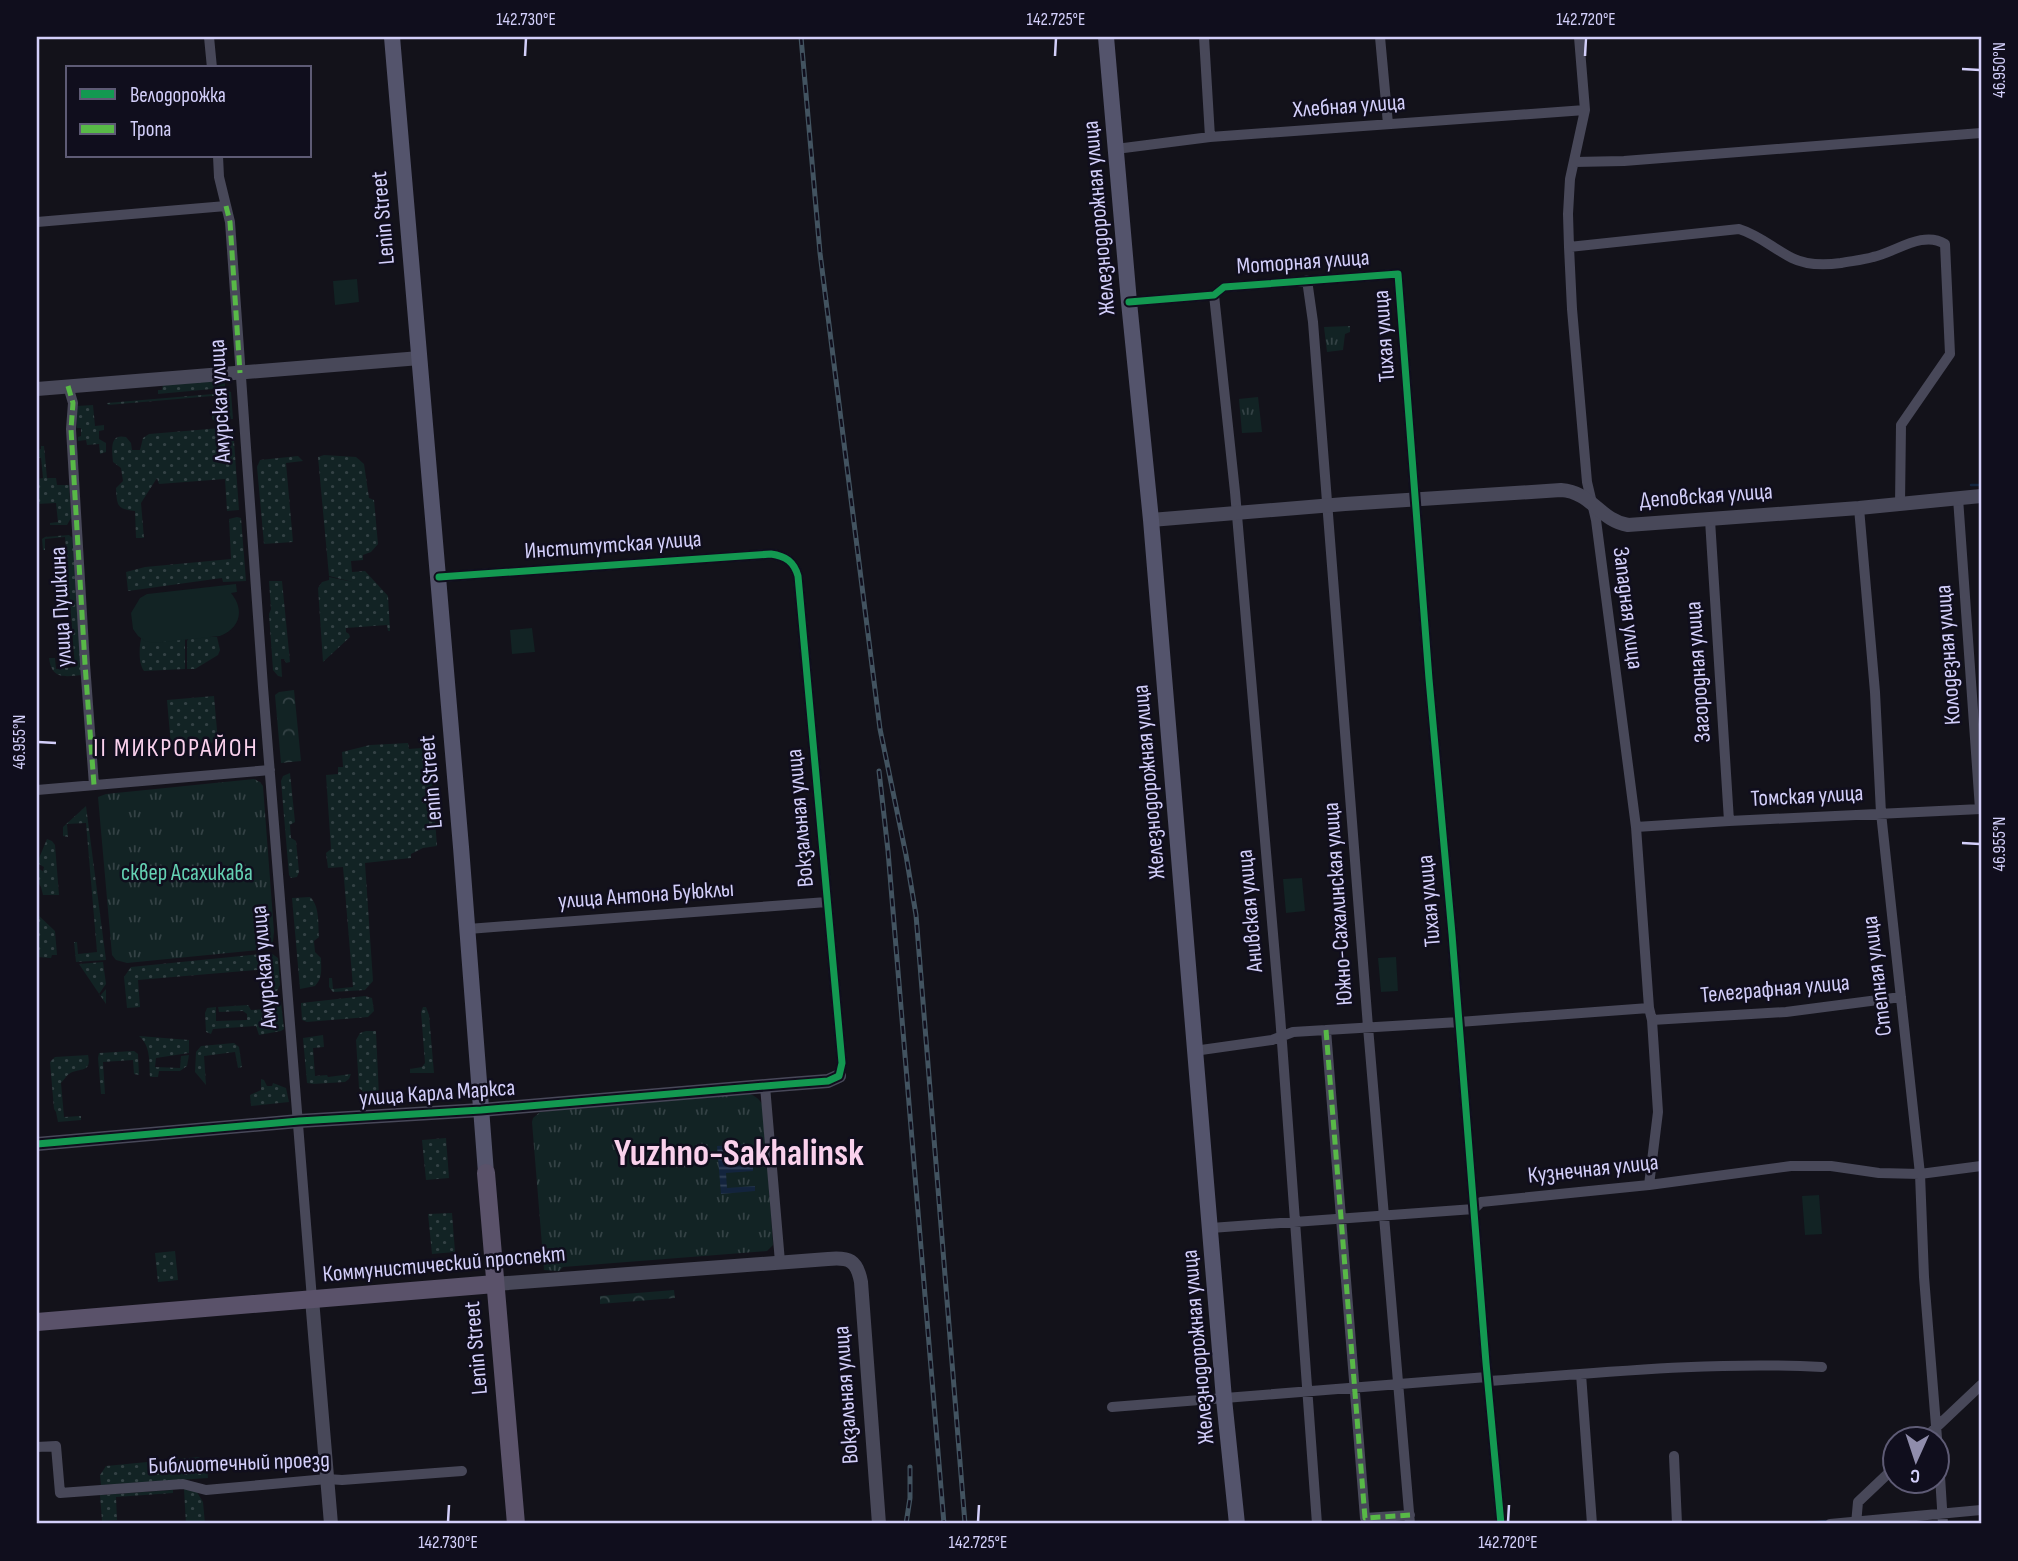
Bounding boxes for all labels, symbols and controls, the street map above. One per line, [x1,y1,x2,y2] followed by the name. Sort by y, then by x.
[496,9,556,30] text: 142.730°E
[1027,9,1085,30] text: 142.725°E
[1556,9,1616,30] text: 142.720°E
[1989,42,2010,98] text: 46.950°N
[66,66,312,158] legend
[130,83,226,108] text: Велодорожка
[1291,88,1406,124] street label: Хлебная улица
[130,117,171,142] text: Тропа
[1077,119,1121,317] street label: Железнодорожная улица
[365,170,401,266] street label: Lenin Street
[1236,243,1370,281] street label: Моторная улица
[1367,289,1401,383] street label: Тихая улица
[203,339,237,464] street label: Амурская улица
[1638,477,1774,515] street label: Деповская улица
[524,525,702,565] street label: Институтская улица
[1607,545,1649,671] street label: Западная улица
[44,546,78,668] street label: улица Пушкина
[1929,584,1967,726] street label: Колодезная улица
[1679,600,1717,744] street label: Загородная улица
[1127,683,1171,881] street label: Железнодорожная улица
[9,715,30,769] text: 46.955°N
[93,733,259,764] district label: II МИКРОРАЙОН
[413,734,449,830] street label: Lenin Street
[780,748,820,888] street label: Вокзальная улица
[1750,779,1864,813] street label: Томская улица
[1317,801,1359,1007] street label: Южно-Сахалинская улица
[1989,817,2010,871] text: 46.955°N
[1231,848,1269,975] street label: Анивская улица
[1411,854,1447,948] street label: Тихая улица
[121,859,253,887] park label: сквер Асахикава
[557,875,735,915] street label: улица Антона Буюклы
[245,904,283,1031] street label: Амурская улица
[1856,914,1898,1038] street label: Степная улица
[1699,969,1851,1009] street label: Телеграфная улица
[358,1074,516,1112] street label: улица Карла Маркса
[614,1132,864,1176] district label: Yuzhno-Sakhalinsk
[1526,1148,1660,1190] street label: Кузнечная улица
[322,1239,566,1289] street label: Коммунистический проспект
[1176,1248,1220,1446] street label: Железнодорожная улица
[458,1300,494,1396] street label: Lenin Street
[827,1325,865,1465] street label: Вокзальная улица
[1882,1424,1952,1494] north arrow
[148,1446,330,1480] street label: Библиотечный проезд
[1909,1464,1921,1487] text: С
[418,1532,478,1553] text: 142.730°E
[949,1532,1007,1553] text: 142.725°E
[1478,1532,1538,1553] text: 142.720°E

